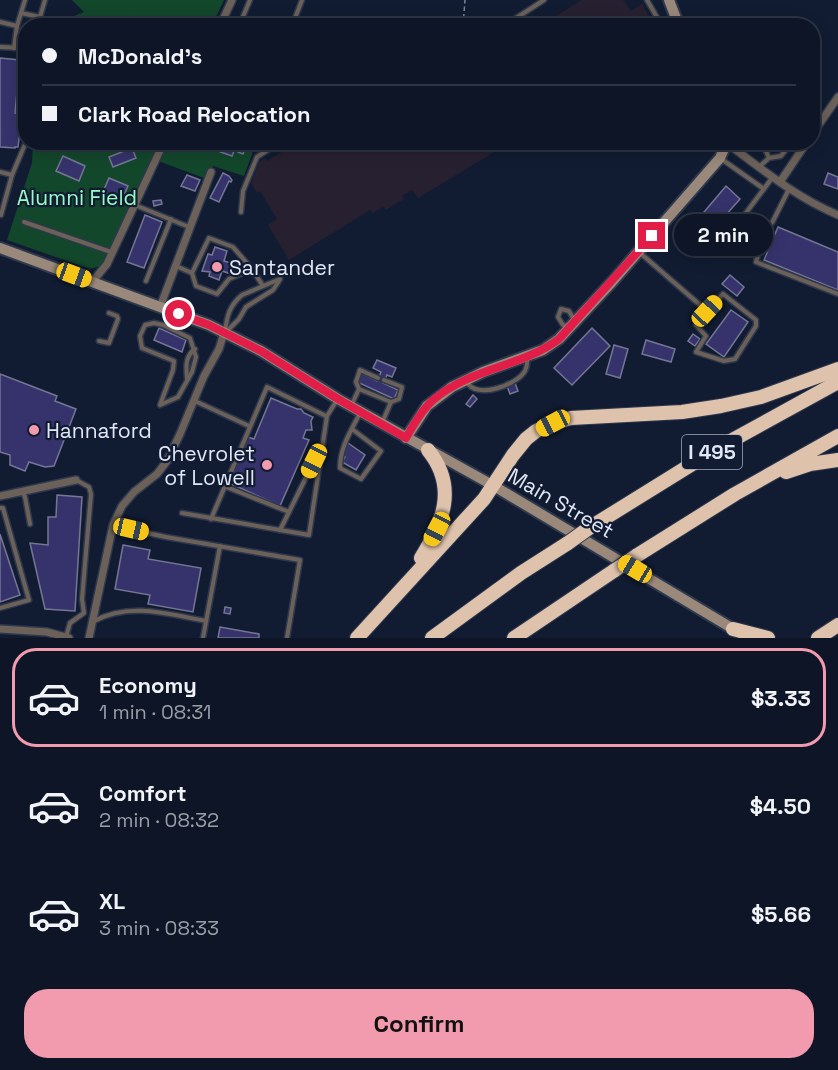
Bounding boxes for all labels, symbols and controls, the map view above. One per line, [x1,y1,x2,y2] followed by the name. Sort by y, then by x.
[78,42,202,70] text: McDonald's
[78,100,311,128] text: Clark Road Relocation
[17,184,137,211] park label: Alumni Field
[673,215,772,257] callout: 2 min
[638,222,665,249] route end
[698,222,749,248] text: 2 min
[229,254,335,281] place label: Santander
[54,260,94,290] car
[210,260,224,274] marker: Santander
[688,292,726,330] car
[165,300,192,327] route start
[533,407,573,439] car
[46,417,152,444] place label: Hannaford
[27,423,41,437] marker: Hannaford
[682,435,742,469] road number: I 495
[158,440,255,491] place label: Chevrolet of Lowell
[298,441,330,481] car
[260,458,274,472] marker: Chevrolet of Lowell
[503,462,619,544] street label: Main Street
[421,509,453,549] car
[111,516,151,542] car
[615,552,655,586] car
[27,671,81,725] icon: car
[99,671,197,699] text: Economy
[751,684,811,712] text: $3.33
[99,699,211,725] text: 1 min · 08:31
[27,779,81,833] icon: car
[99,779,187,807] text: Comfort
[750,792,811,820] text: $4.50
[99,807,219,833] text: 2 min · 08:32
[27,887,81,941] icon: car
[99,887,125,915] text: XL
[751,900,811,928] text: $5.66
[99,915,219,941] text: 3 min · 08:33
[24,989,814,1058] button: Confirm

